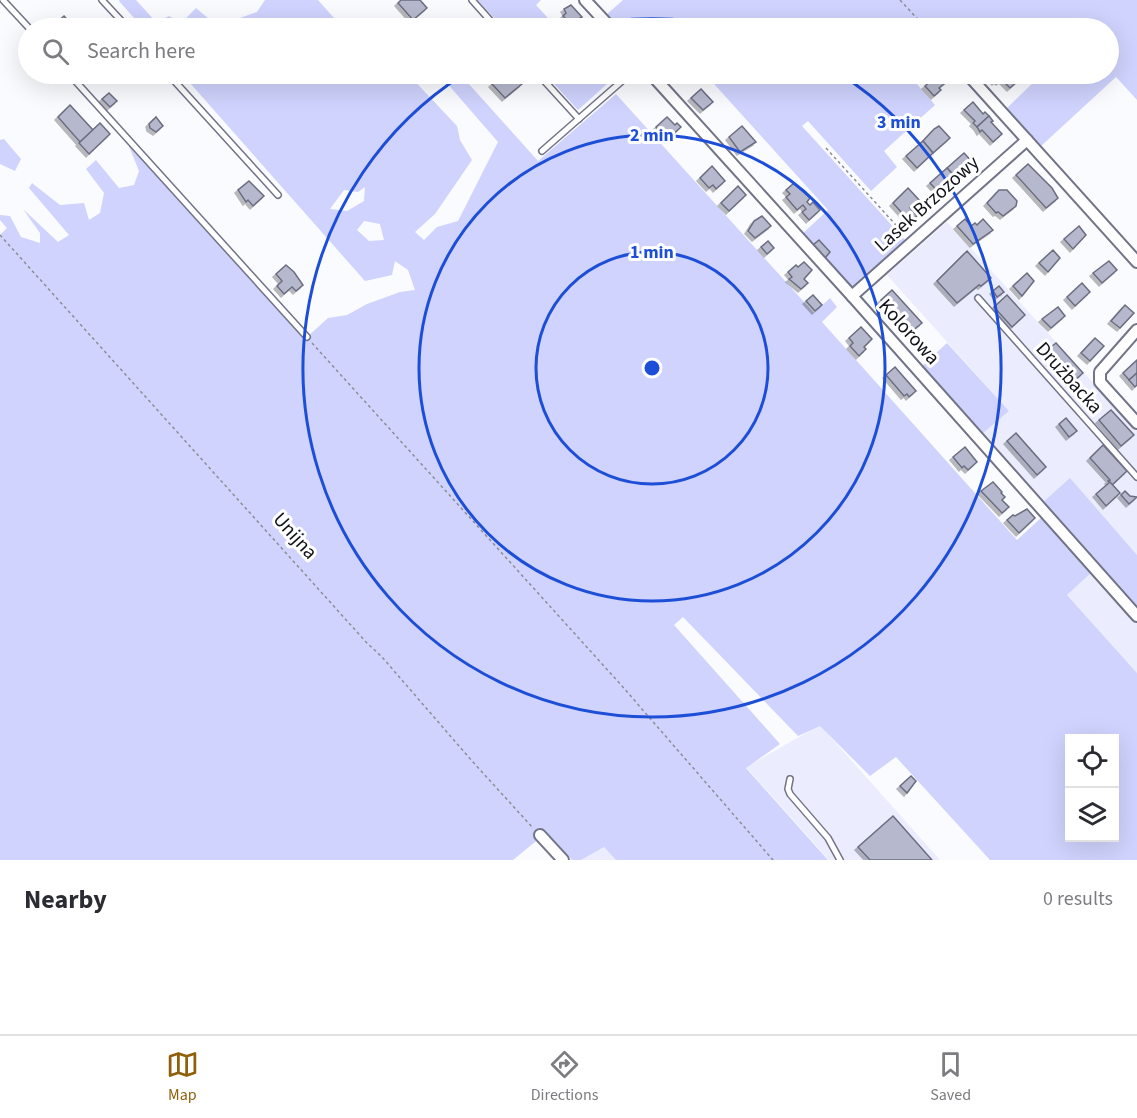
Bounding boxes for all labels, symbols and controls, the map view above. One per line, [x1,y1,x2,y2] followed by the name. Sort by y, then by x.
[18,18,1119,84] search box
[39,35,72,68] icon: search
[87,35,195,67] text: Search here
[877,110,921,135] text: 3 min
[630,123,674,148] text: 2 min
[868,149,986,259] street label: Lasek Brzozowy
[630,240,674,265] text: 1 min
[872,293,946,371] street label: Kolorowa
[1029,336,1109,420] street label: Drużbacka
[642,358,662,378] centre of rings
[266,506,324,566] street label: Unijna
[1065,734,1119,842] map controls
[1065,734,1119,788] button: locate
[1065,788,1119,842] button: layers
[24,881,107,918] text: Nearby
[1043,885,1113,913] text: 0 results
[166,1048,199,1106] tab: Map
[531,1048,598,1106] tab: Directions
[930,1048,971,1106] tab: Saved

